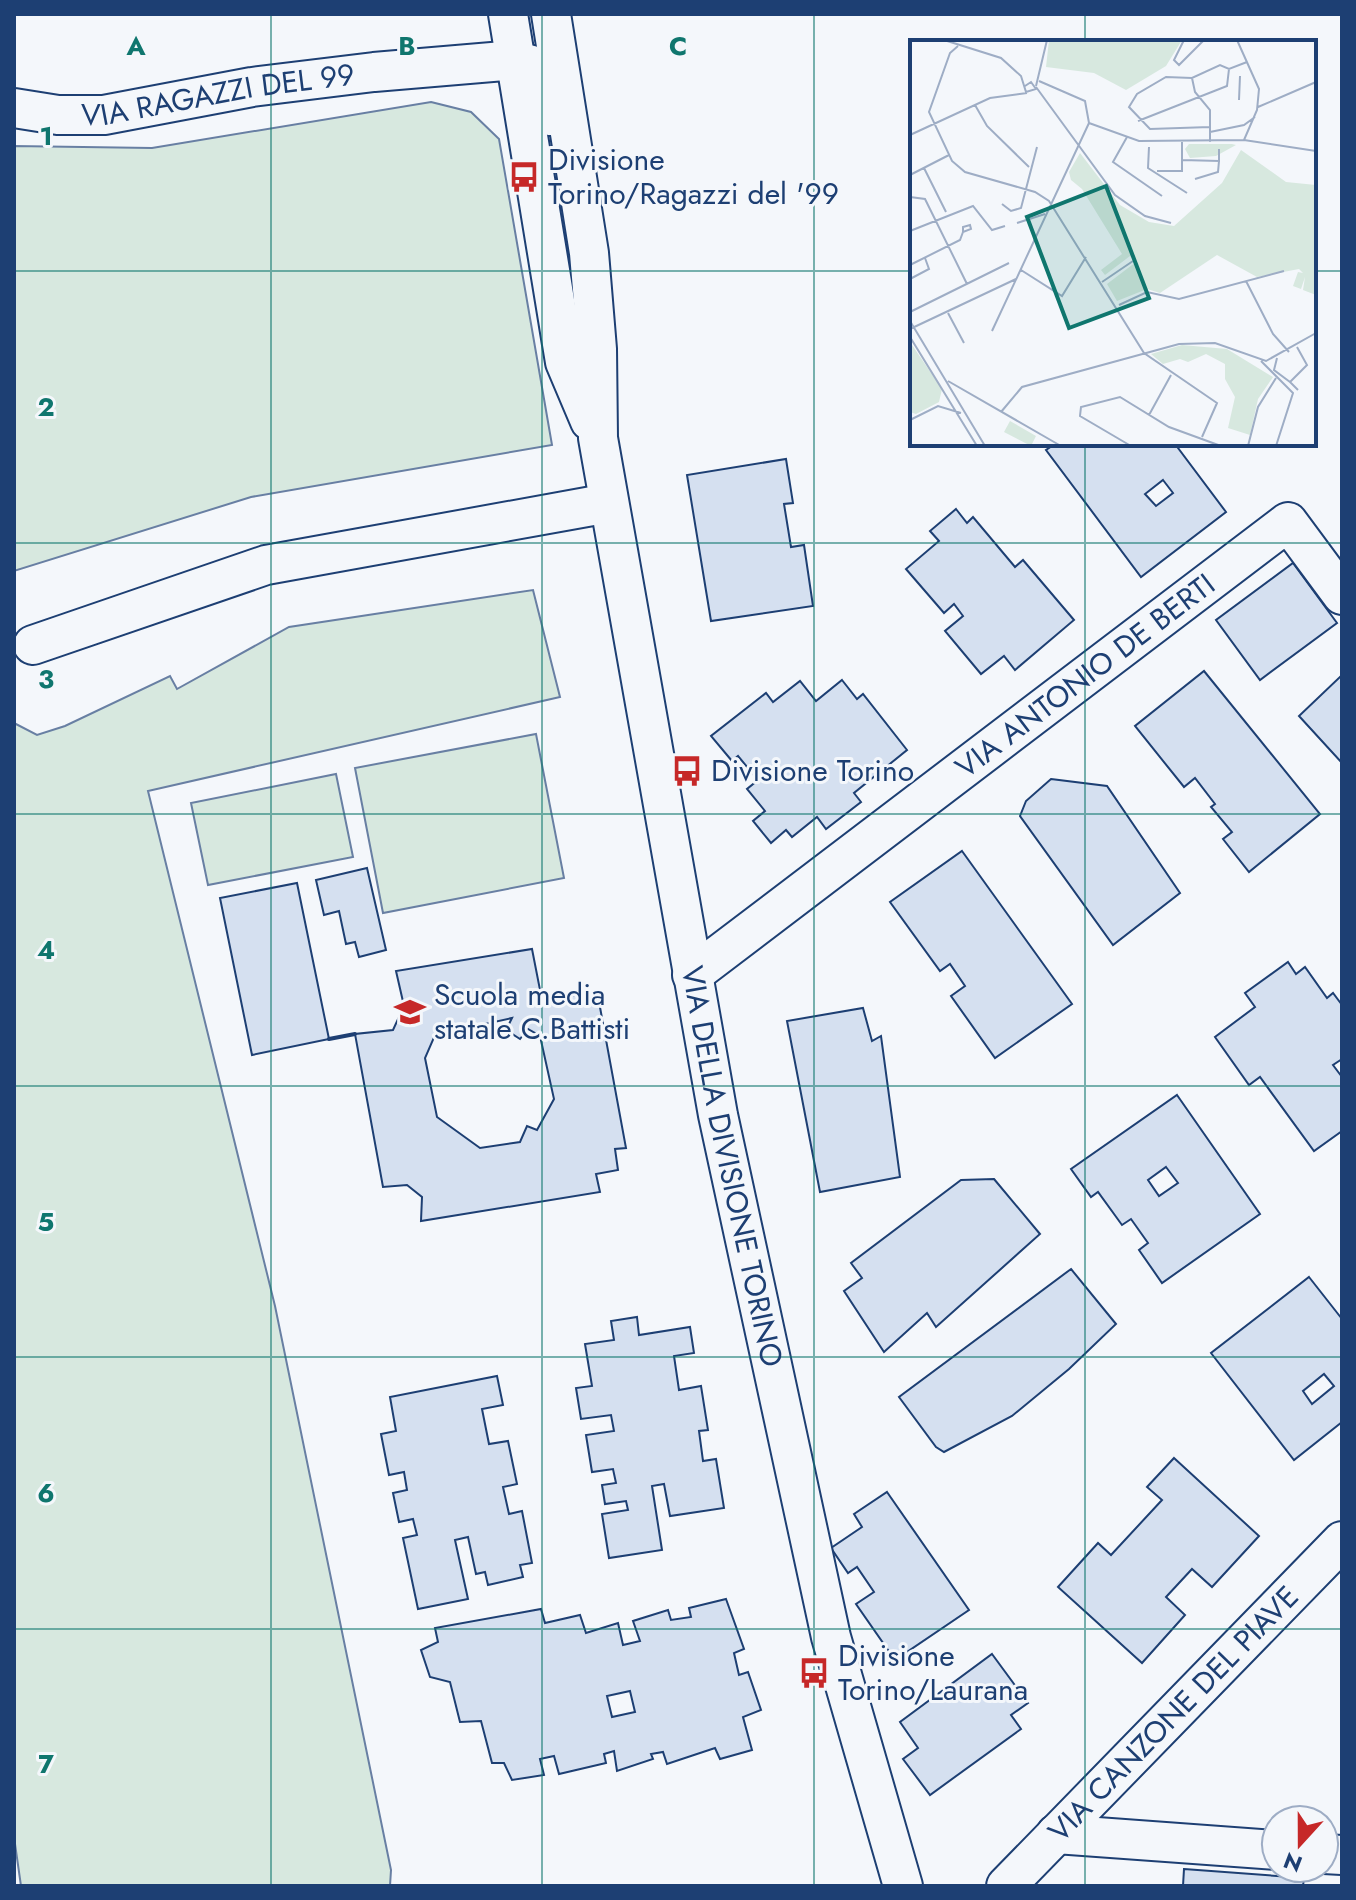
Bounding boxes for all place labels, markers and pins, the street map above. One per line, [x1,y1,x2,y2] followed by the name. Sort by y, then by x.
[548,138,839,215] place label: Divisione Torino/Ragazzi del '99
[507,160,541,194] bus stop icon: Divisione Torino/Ragazzi del '99
[711,749,914,792] place label: Divisione Torino
[670,754,704,788] bus stop icon: Divisione Torino
[434,973,630,1050] place label: Scuola media statale C.Battisti
[393,995,427,1029] school or university icon: Scuola media statale C.Battisti
[838,1634,1028,1711] place label: Divisione Torino/Laurana
[797,1656,831,1690] bus stop icon: Divisione Torino/Laurana

